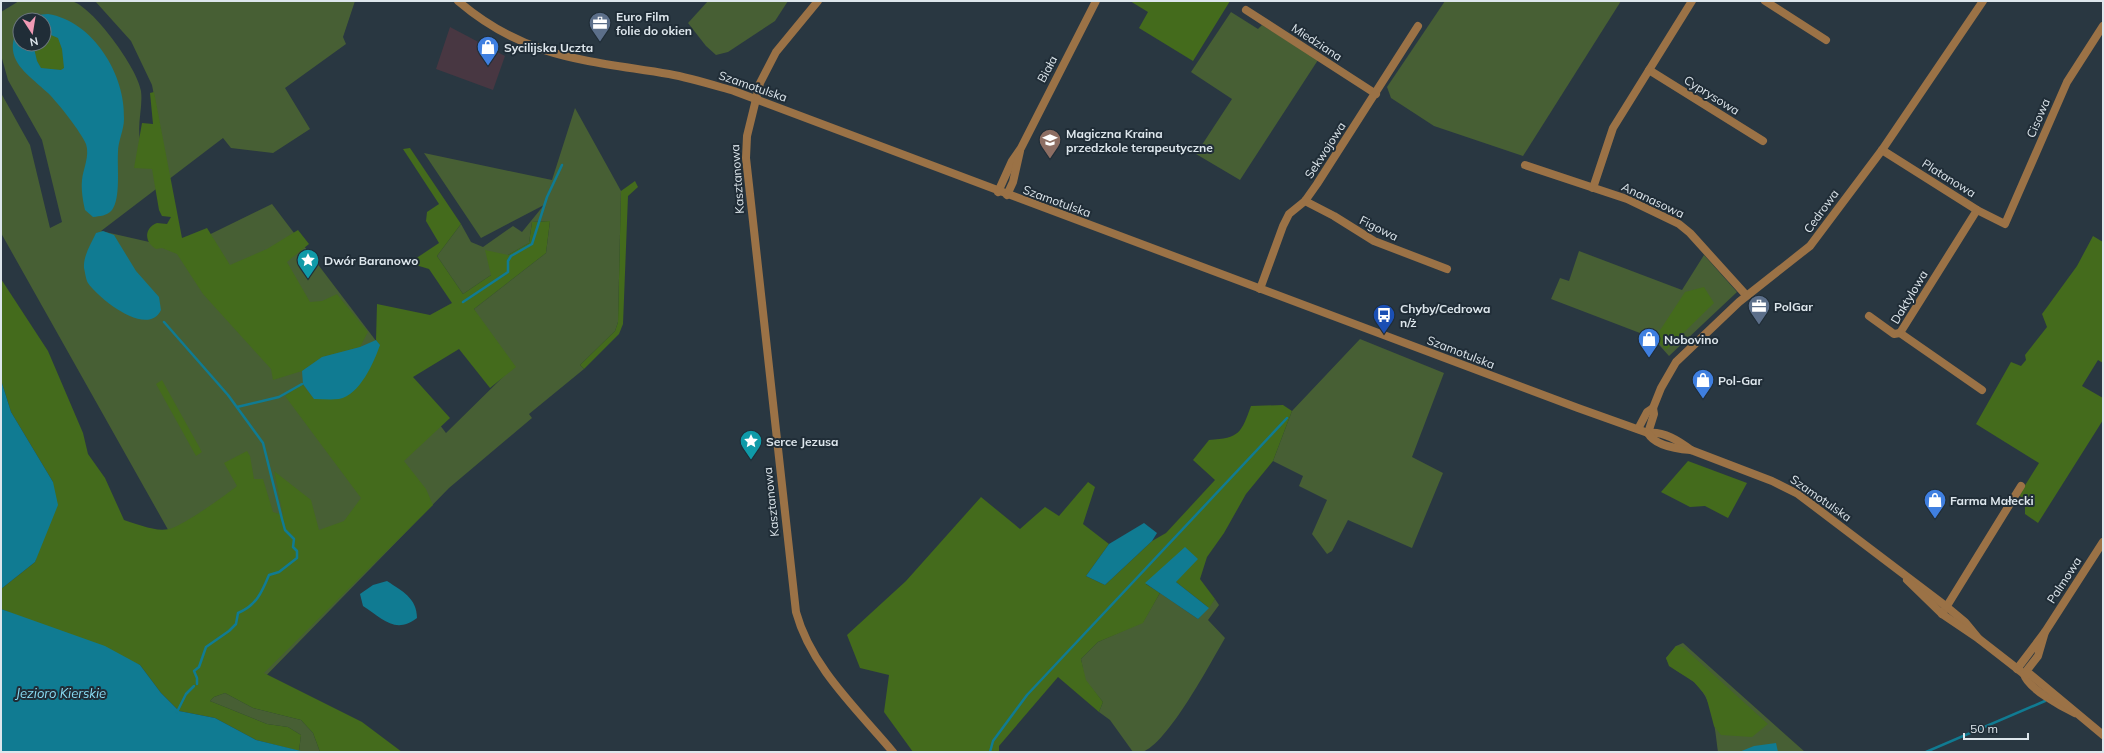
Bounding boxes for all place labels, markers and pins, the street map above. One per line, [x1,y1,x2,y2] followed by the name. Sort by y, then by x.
[616,9,692,38] place label: Euro Film folie do okien
[587,10,613,43] office icon: Euro Film folie do okien
[475,34,501,67] shop icon: Sycilijska Uczta
[504,40,593,55] place label: Sycilijska Uczta
[1066,126,1213,155] place label: Magiczna Kraina przedzkole terapeutyczne
[1037,127,1063,160] school or university icon: Magiczna Kraina przedzkole terapeutyczne
[295,247,321,280] place icon: Dwór Baranowo
[324,253,418,268] place label: Dwór Baranowo
[1746,293,1772,326] office icon: PolGar
[1774,299,1813,314] place label: PolGar
[1400,301,1490,330] place label: Chyby/Cedrowa n/ż
[1371,302,1397,335] bus stop icon: Chyby/Cedrowa n/ż
[1636,326,1662,359] shop icon: Nobovino
[1664,332,1719,347] place label: Nobovino
[1690,367,1716,400] shop icon: Pol-Gar
[1718,373,1763,388] place label: Pol-Gar
[738,428,764,461] place icon: Serce Jezusa
[766,434,838,449] place label: Serce Jezusa
[1922,487,1948,520] shop icon: Farma Małecki
[1950,493,2034,508] place label: Farma Małecki

